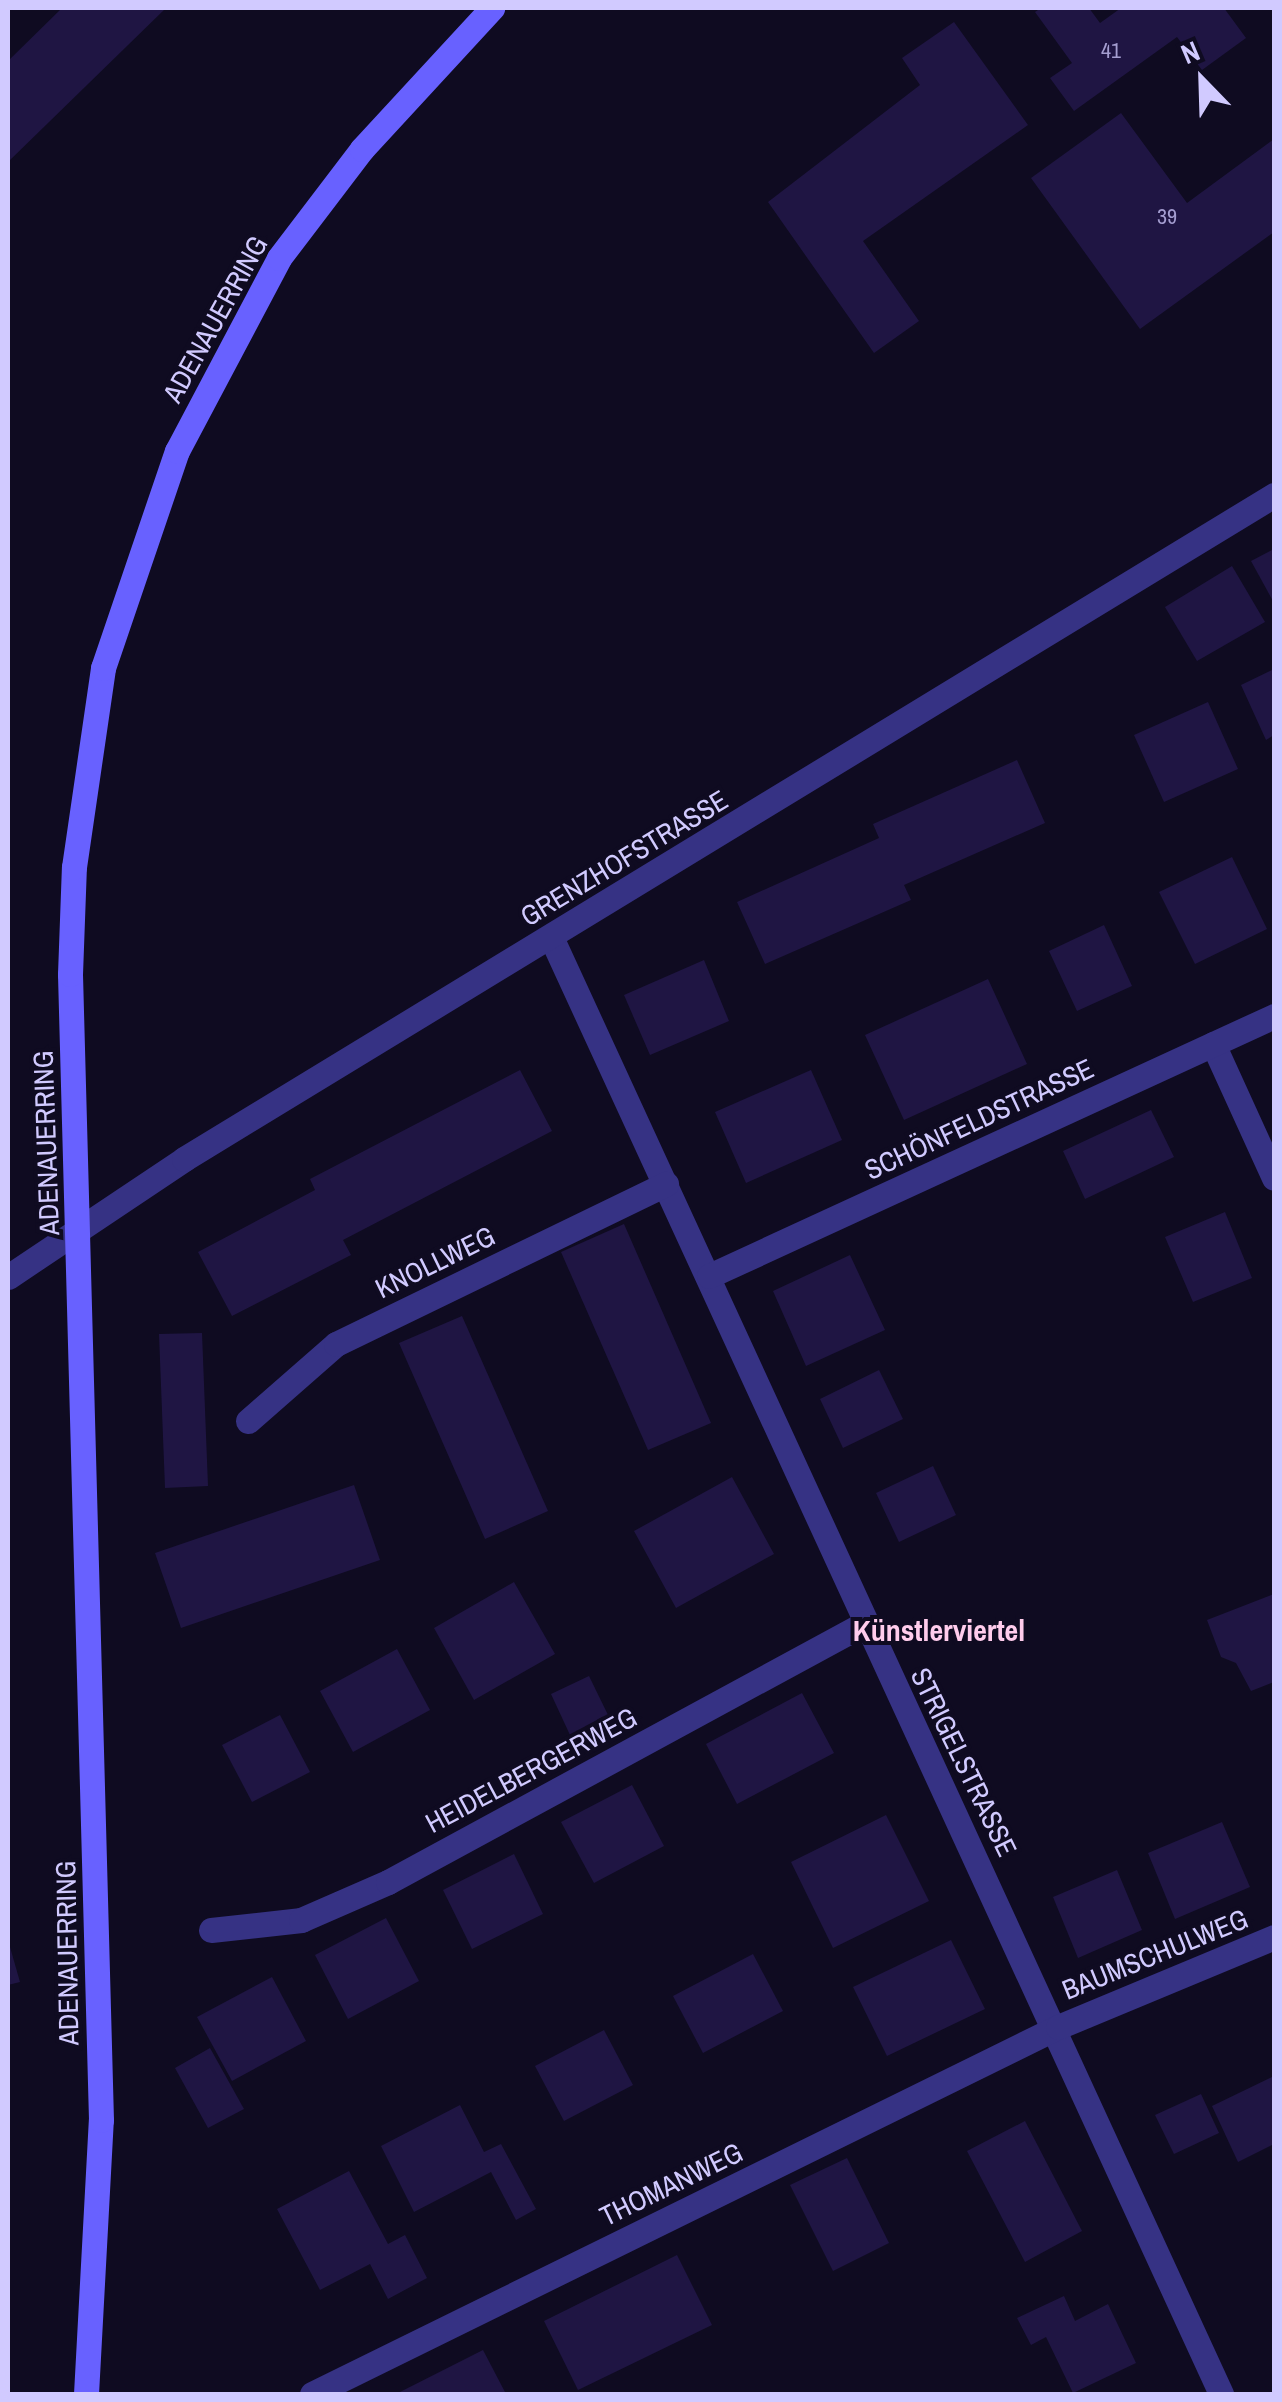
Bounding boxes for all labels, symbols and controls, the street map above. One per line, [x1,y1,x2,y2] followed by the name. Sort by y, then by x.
[1152,30,1252,130] north arrow
[1175,32,1205,73] text: N
[1101,38,1121,64] house number: 41
[1157,204,1177,230] house number: 39
[155,230,275,408] street label: ADENAUERRING
[514,783,734,933] street label: GRENZHOFSTRASSE
[26,1050,66,1236] street label: ADENAUERRING
[859,1051,1099,1187] street label: SCHÖNFELDSTRASSE
[370,1219,500,1305] street label: KNOLLWEG
[853,1612,1025,1648] district label: Künstlerviertel
[904,1662,1024,1862] street label: STRIGELSTRASSE
[420,1700,642,1840] street label: HEIDELBERGERWEG
[49,1860,85,2046] street label: ADENAUERRING
[1057,1901,1253,2007] street label: BAUMSCHULWEG
[594,2135,748,2233] street label: THOMANWEG

